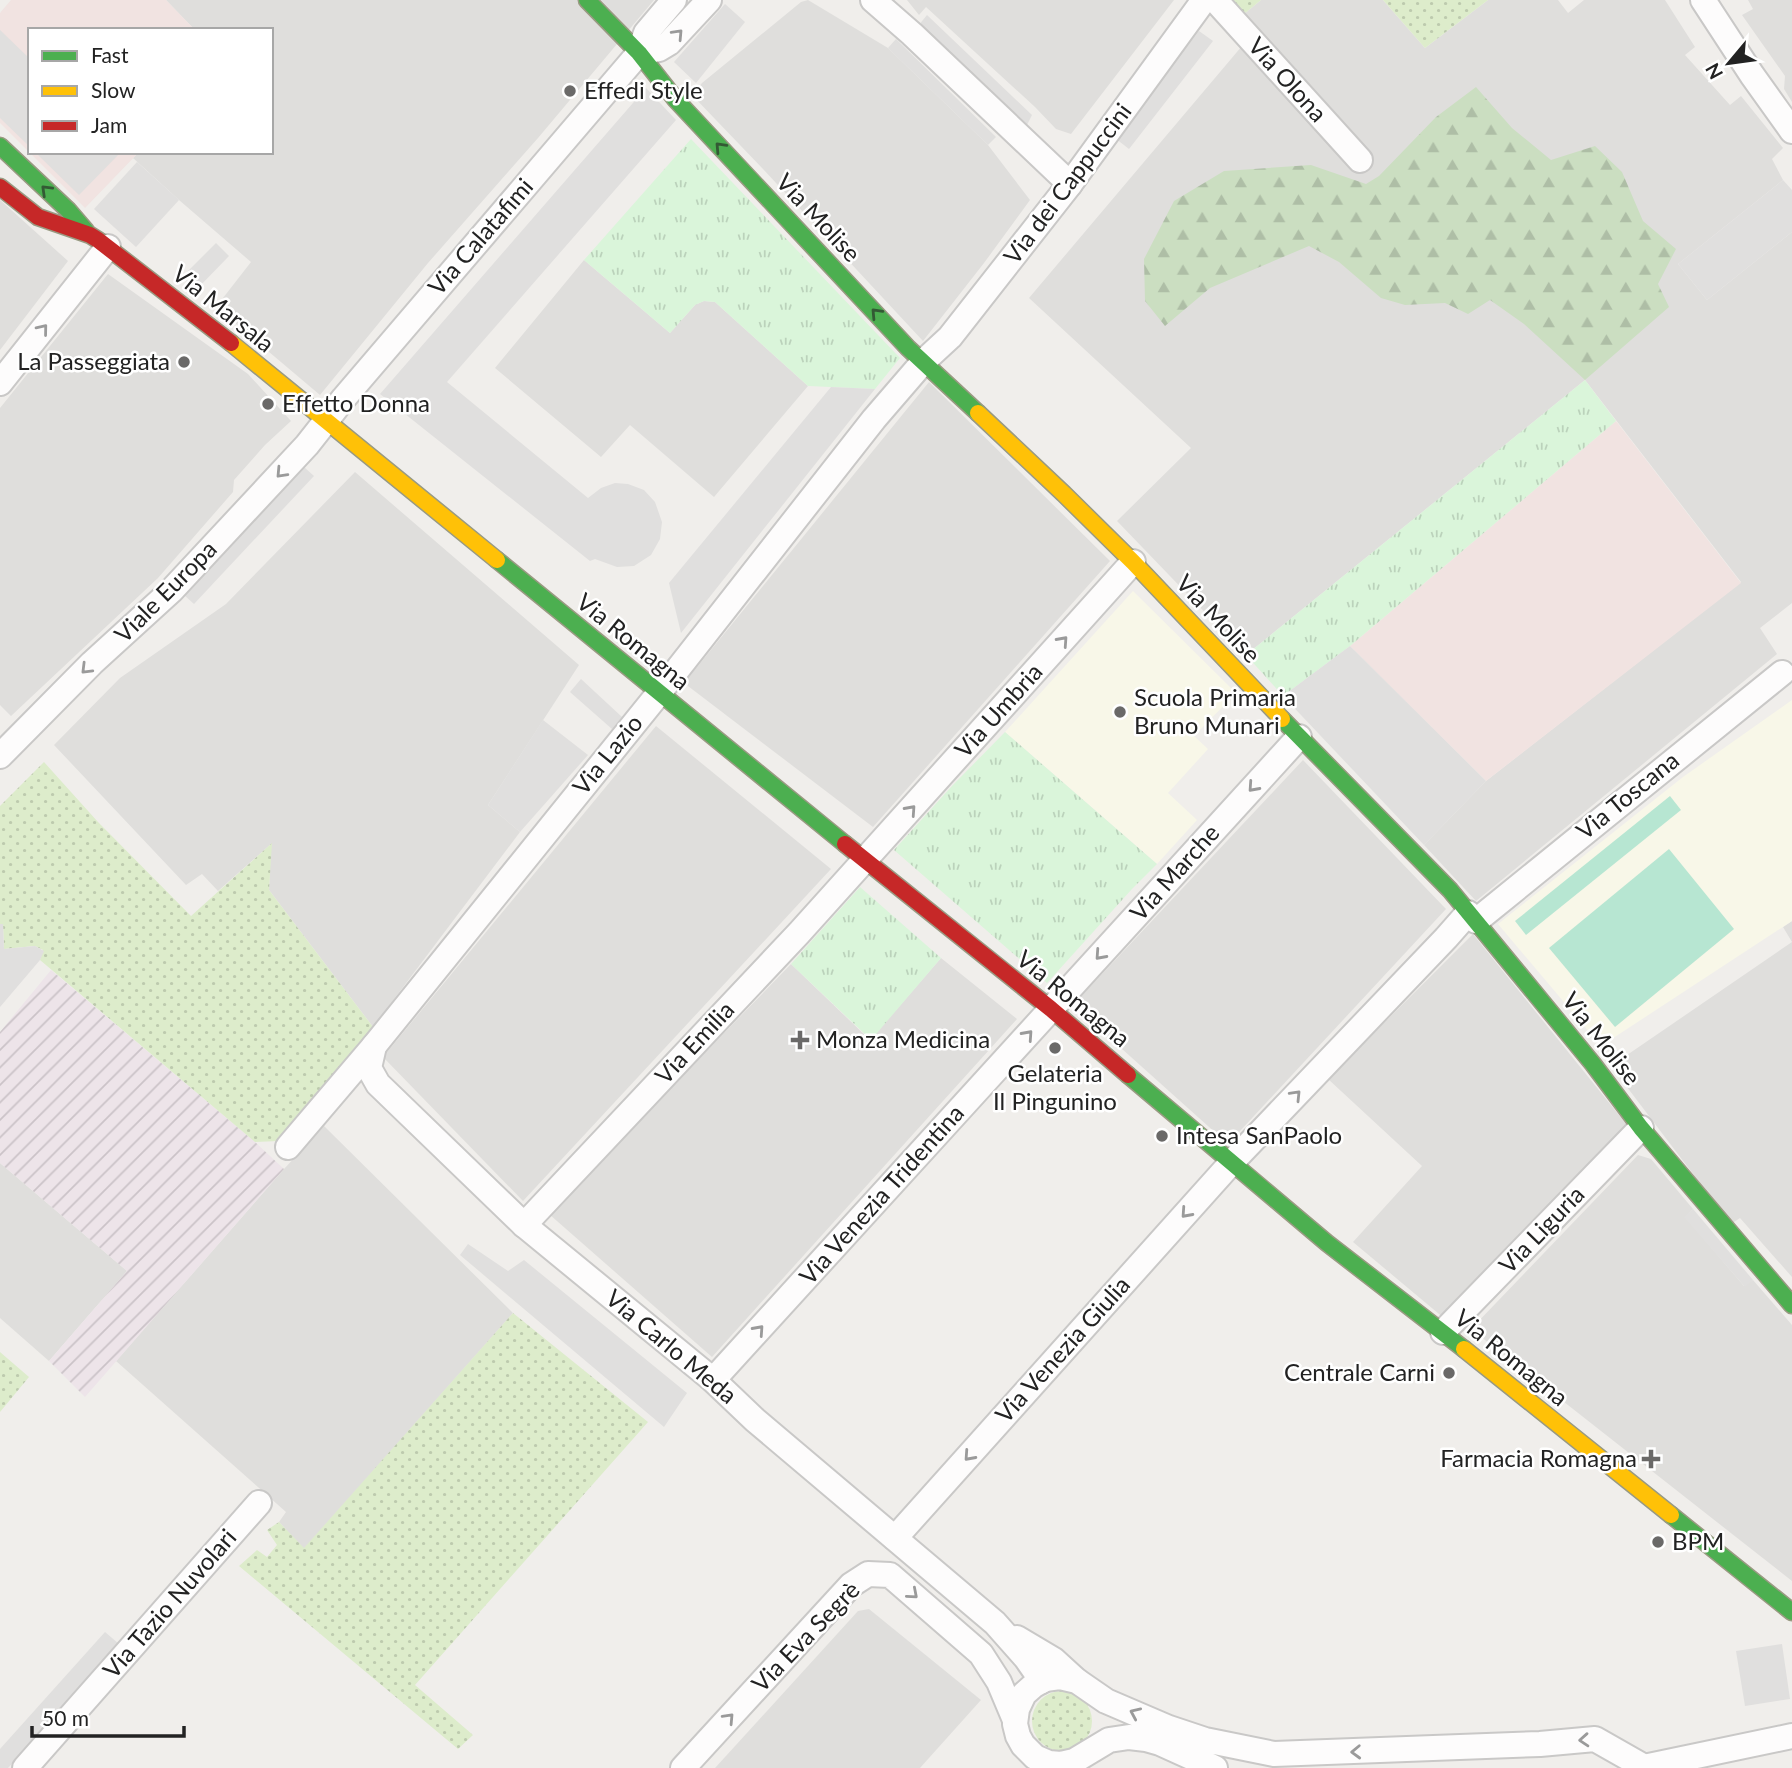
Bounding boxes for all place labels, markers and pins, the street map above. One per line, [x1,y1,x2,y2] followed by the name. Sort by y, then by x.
[584,75,703,104] place label: Effedi Style
[562,83,578,99] marker: Effedi Style
[17,346,170,375] place label: La Passeggiata
[176,354,192,370] marker: La Passeggiata
[282,388,430,417] place label: Effetto Donna
[260,396,276,412] marker: Effetto Donna
[1134,682,1296,739] place label: Scuola Primaria Bruno Munari
[1112,704,1128,720] marker: Scuola Primaria Bruno Munari
[816,1024,990,1053] place label: Monza Medicina
[790,1030,810,1050] marker: Monza Medicina
[1047,1040,1063,1056] marker: Gelateria Il Pingunino
[993,1058,1117,1115] place label: Gelateria Il Pingunino
[1176,1120,1342,1149] place label: Intesa SanPaolo
[1154,1128,1170,1144] marker: Intesa SanPaolo
[1284,1357,1435,1386] place label: Centrale Carni
[1441,1365,1457,1381] marker: Centrale Carni
[1440,1443,1637,1472] place label: Farmacia Romagna
[1643,1451,1659,1467] marker: Farmacia Romagna
[1672,1526,1724,1555] place label: BPM
[1650,1534,1666,1550] marker: BPM

